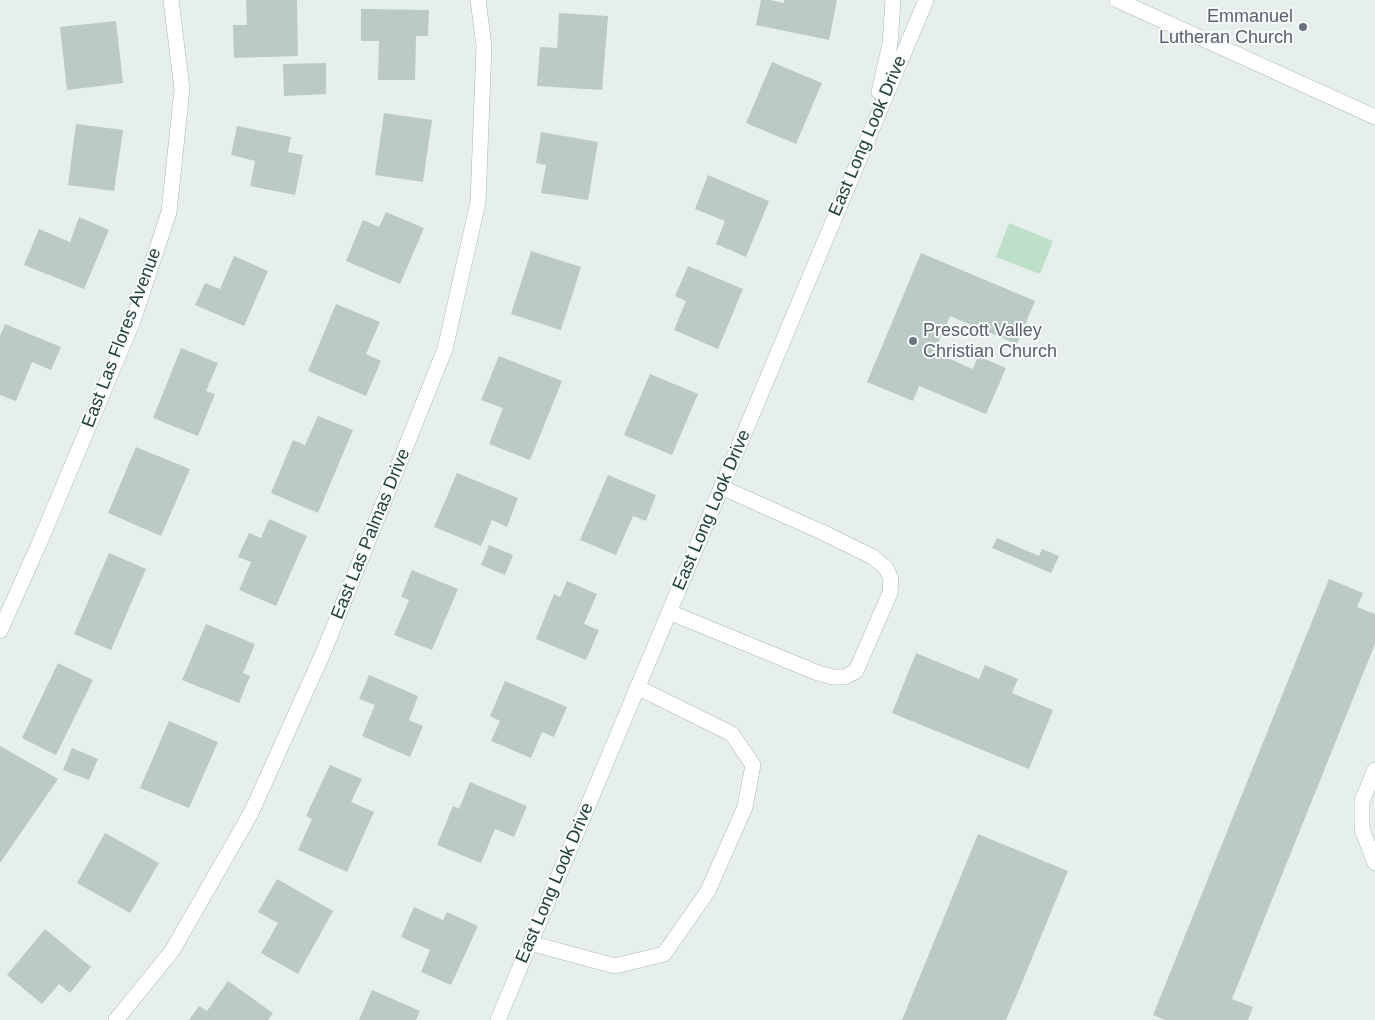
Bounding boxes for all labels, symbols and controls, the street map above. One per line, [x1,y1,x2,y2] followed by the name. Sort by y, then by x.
[1159,6,1293,48] place label: Emmanuel Lutheran Church
[1297,21,1309,33] marker: Emmanuel Lutheran Church
[824,53,912,219] street label: East Long Look Drive
[78,245,166,431] street label: East Las Flores Avenue
[923,320,1057,362] place label: Prescott Valley Christian Church
[907,335,919,347] marker: Prescott Valley Christian Church
[668,427,756,593] street label: East Long Look Drive
[327,446,415,622] street label: East Las Palmas Drive
[511,800,599,966] street label: East Long Look Drive

